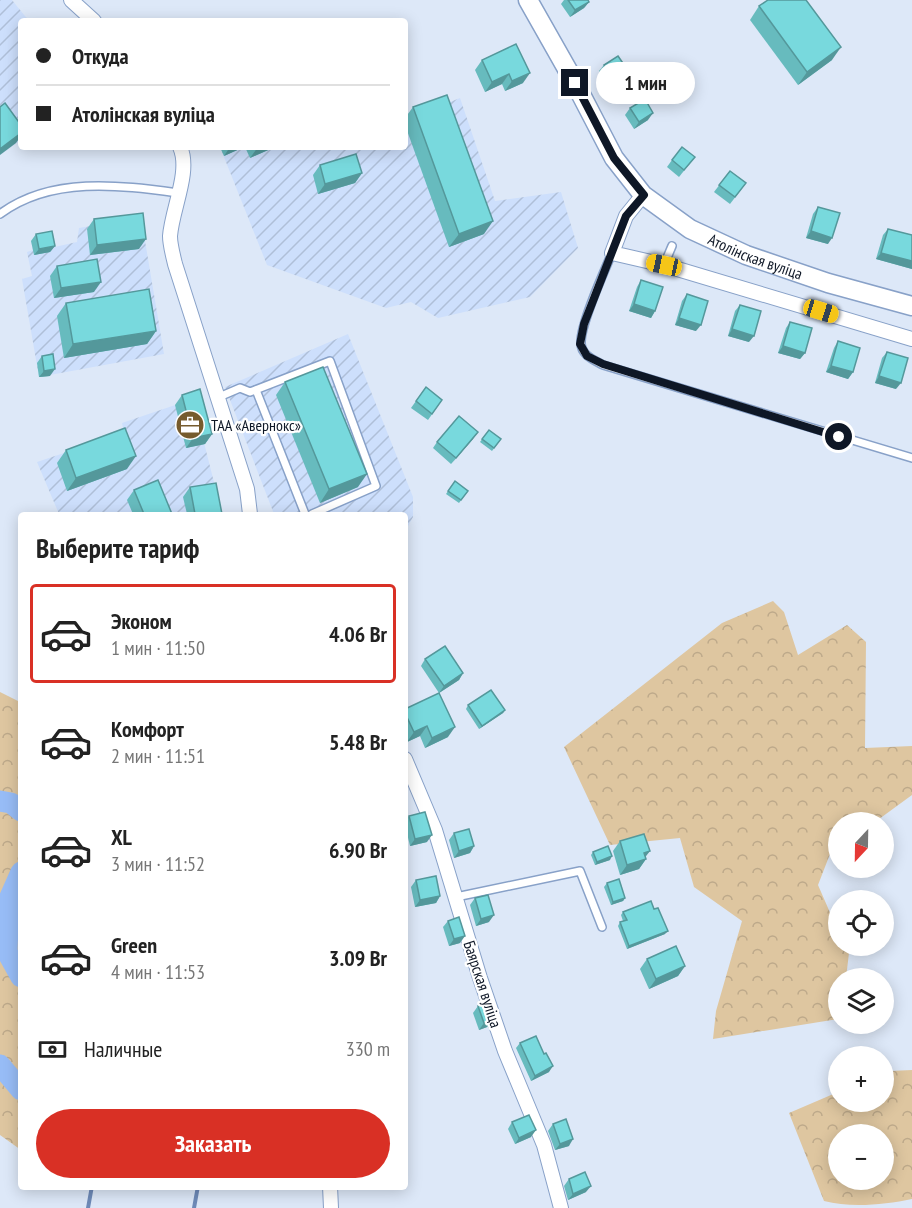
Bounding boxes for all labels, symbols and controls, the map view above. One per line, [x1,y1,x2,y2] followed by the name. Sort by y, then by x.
[72,42,129,70] text: Откуда
[596,62,695,104] callout: 1 мин
[561,69,588,96] route end
[624,70,667,96] text: 1 мин
[72,100,215,128] text: Атолінская вуліца
[705,229,805,284] street label: Атолінская вуліца
[645,252,683,278] car
[801,297,841,325] car
[174,409,206,441] office icon: ТАА «Авернокс»
[211,415,301,435] place label: ТАА «Авернокс»
[825,423,852,450] route start
[36,531,199,565] text: Выберите тариф
[39,607,93,661] icon: car
[111,607,172,635] text: Эконом
[329,620,387,648] text: 4.06 Br
[111,635,205,661] text: 1 мин · 11:50
[39,715,93,769] icon: car
[111,715,184,743] text: Комфорт
[329,728,387,756] text: 5.48 Br
[111,743,205,769] text: 2 мин · 11:51
[828,812,894,878] north arrow
[828,812,894,1190] map controls
[39,823,93,877] icon: car
[111,823,132,851] text: XL
[329,836,387,864] text: 6.90 Br
[111,851,205,877] text: 3 мин · 11:52
[828,890,894,956] button: locate
[39,931,93,985] icon: car
[111,931,157,959] text: Green
[460,938,506,1030] street label: Баярская вуліца
[329,944,387,972] text: 3.09 Br
[111,959,205,985] text: 4 мин · 11:53
[828,968,894,1034] button: layers
[36,1033,69,1066] icon: cash
[84,1035,162,1063] text: Наличные
[346,1036,390,1062] text: 330 m
[828,1046,894,1112] button: +
[36,1109,390,1178] button: Заказать
[828,1124,894,1190] button: −

